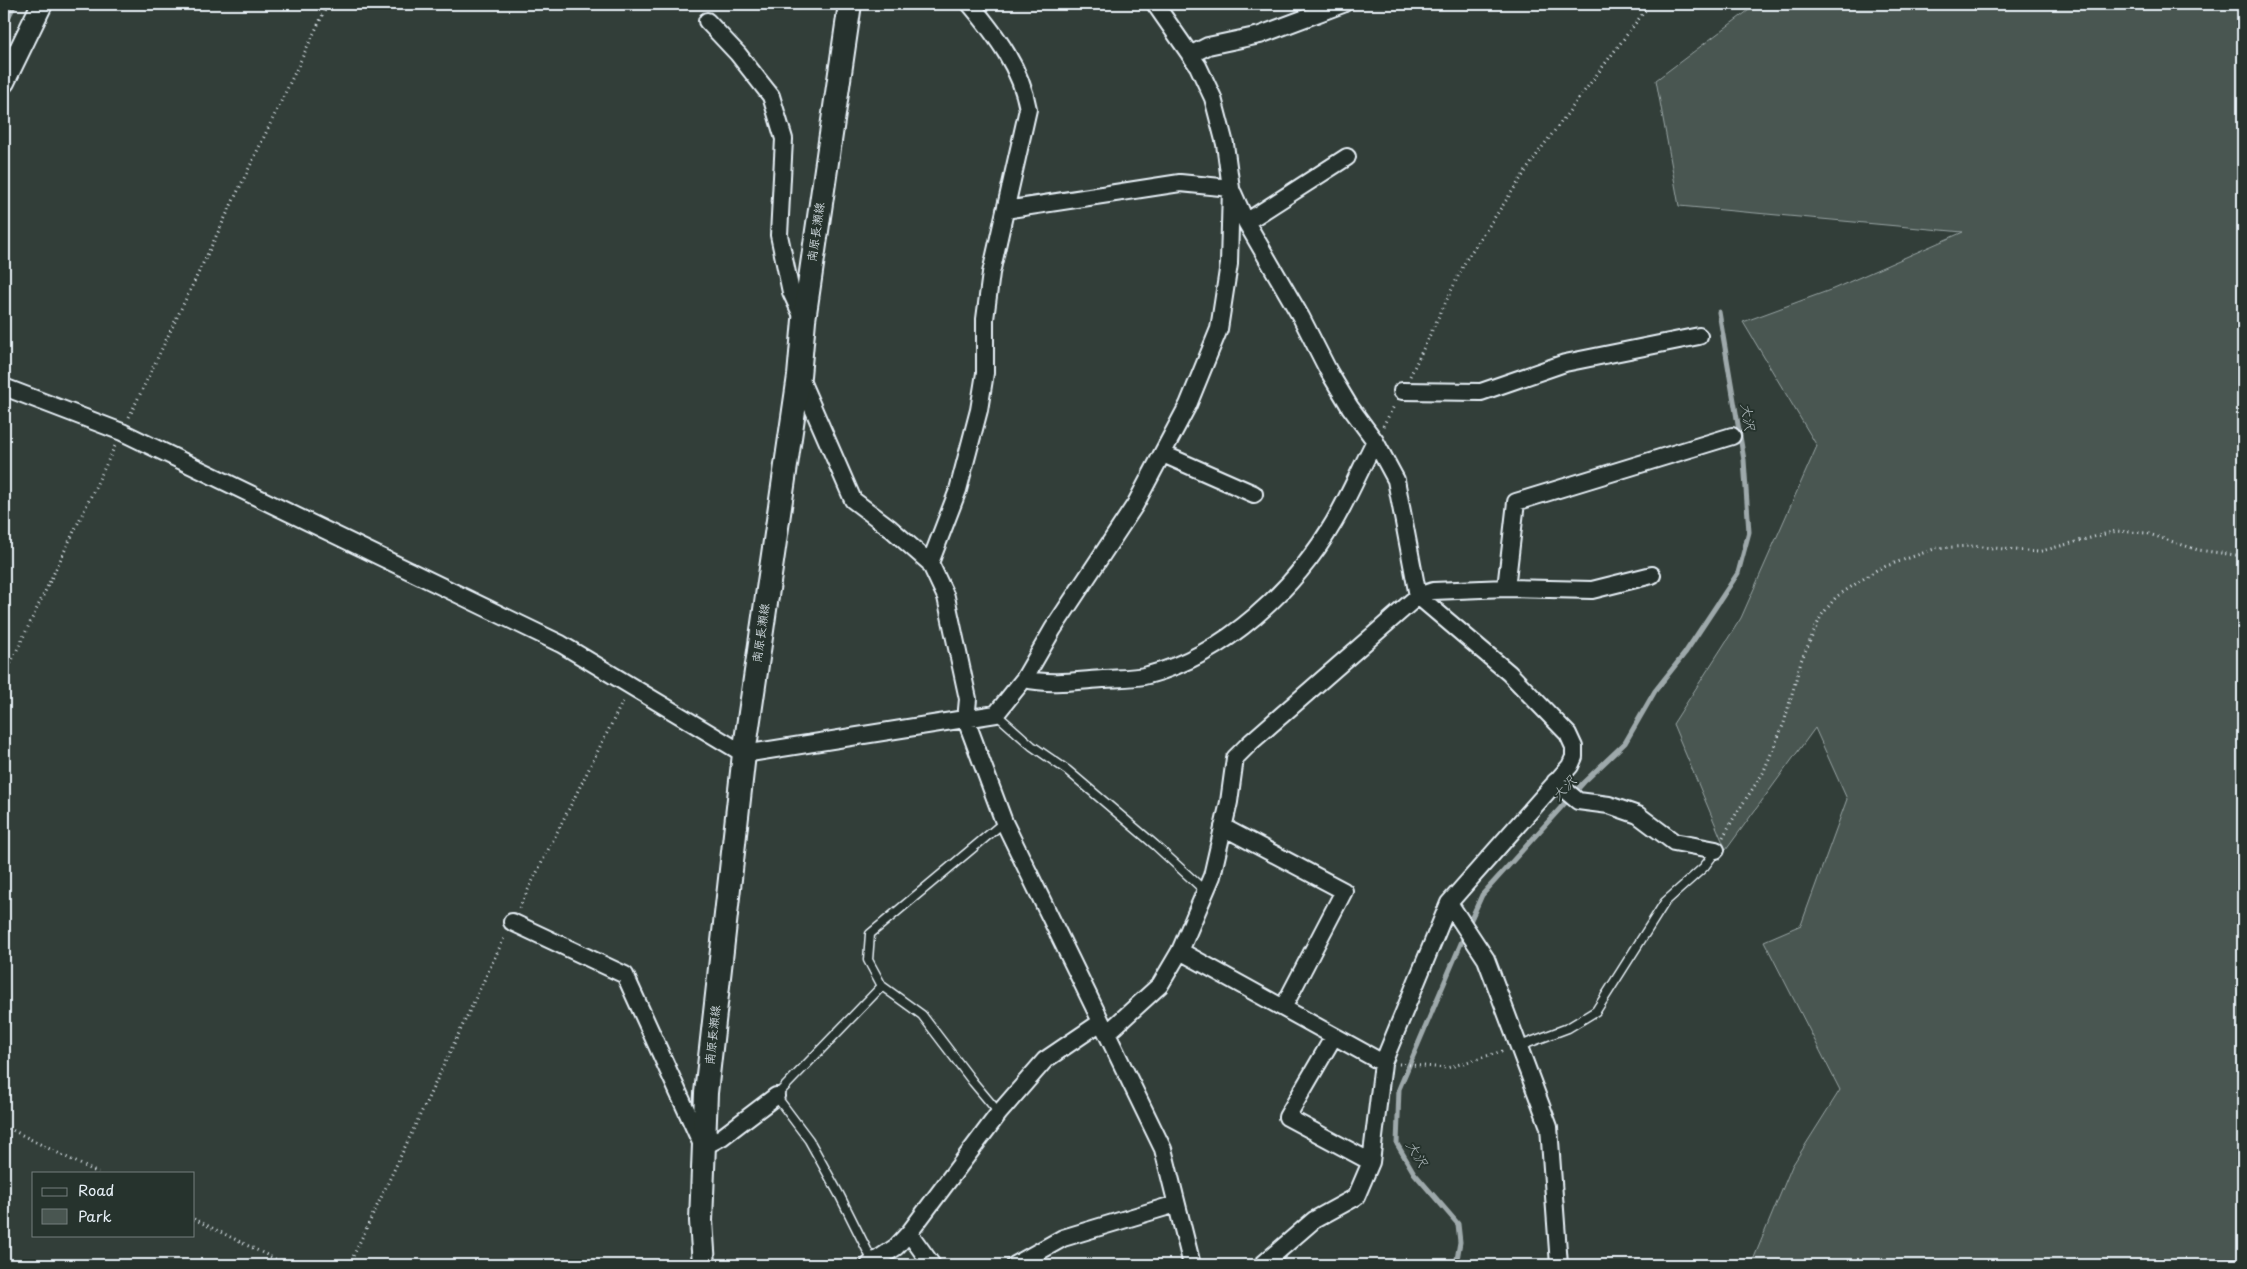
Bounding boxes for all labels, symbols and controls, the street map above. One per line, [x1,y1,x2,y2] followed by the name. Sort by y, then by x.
[802,201,828,263] street label: 南原長瀬線
[1736,401,1761,434] water label: 大沢
[747,602,773,664] street label: 南原長瀬線
[1546,770,1582,805] water label: 大沢
[700,1004,724,1066] street label: 南原長瀬線
[1401,1136,1434,1172] water label: 大沢
[32,1172,195,1236] legend
[78,1178,114,1201] text: Road
[78,1204,112,1227] text: Park

